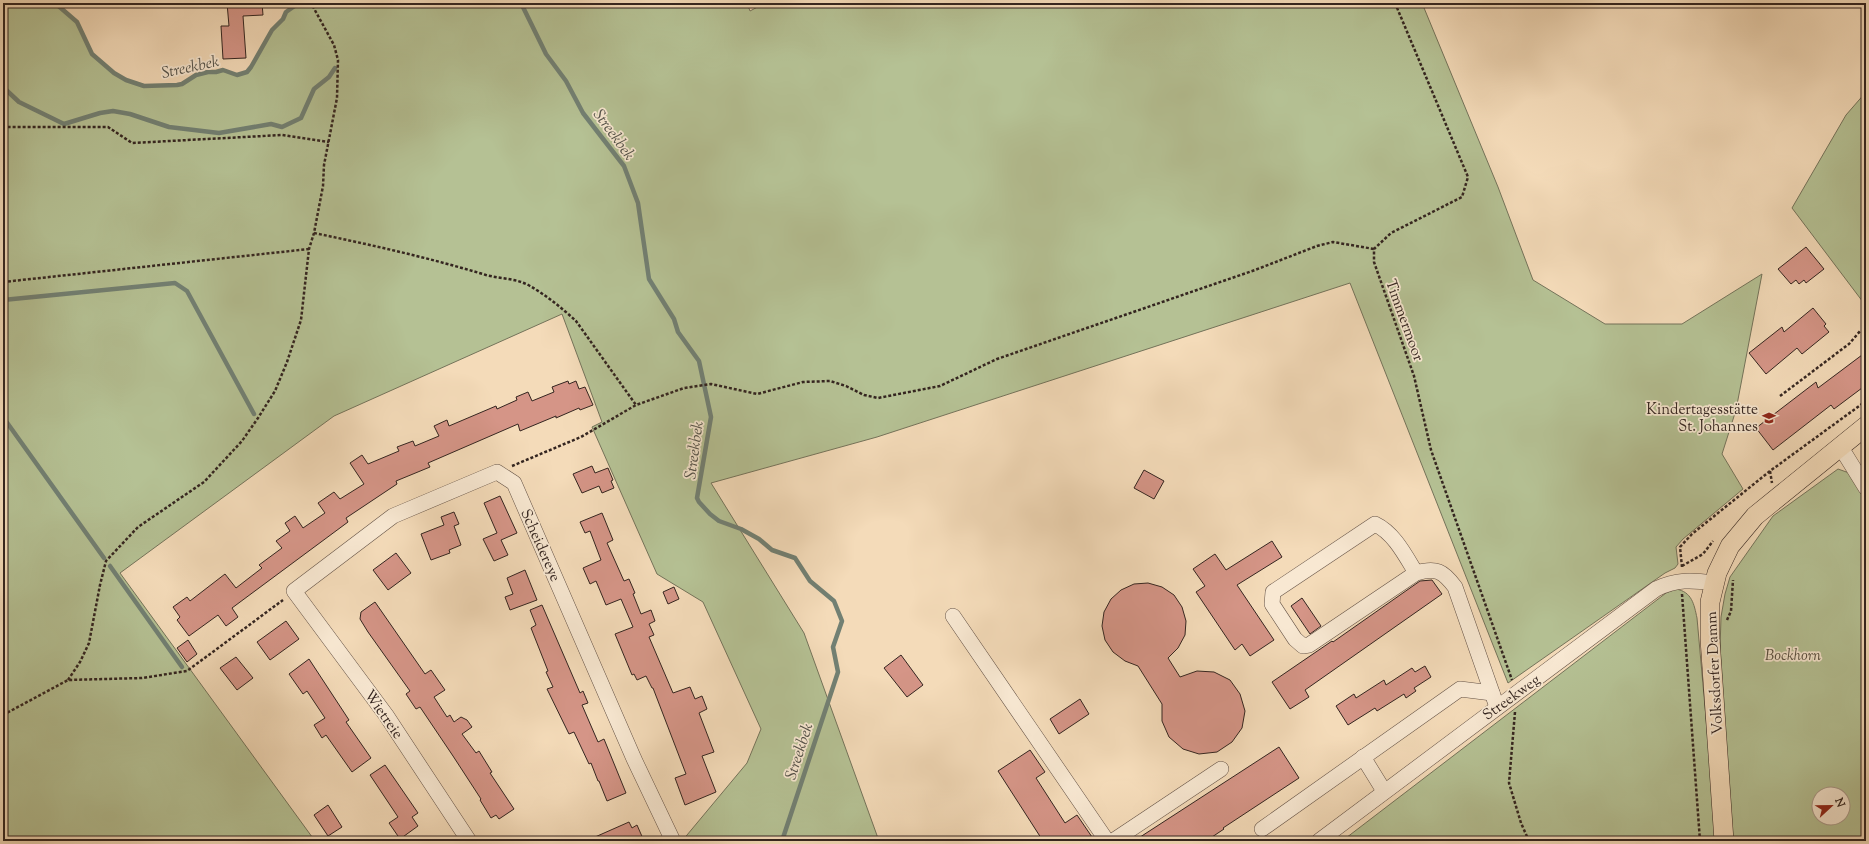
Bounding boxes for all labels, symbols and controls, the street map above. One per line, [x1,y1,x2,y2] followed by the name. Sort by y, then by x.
[160,51,221,86] water label: Streekbek
[587,105,639,166] water label: Streekbek
[1379,277,1428,365] street label: Timmermoor
[1646,400,1758,438] place label: Kindertagesstätte St. Johannes
[1761,410,1777,426] school or university icon: Kindertagesstätte St. Johannes
[680,420,711,481] water label: Streekbek
[514,506,565,585] street label: Scheidereye
[1702,610,1729,735] street label: Volksdorfer Damm
[1765,646,1821,667] park label: Bockhorn
[1479,670,1545,726] street label: Streekweg
[358,686,407,744] street label: Wietreie
[780,721,820,783] water label: Streekbek
[1811,786,1851,826] north arrow
[1830,795,1848,810] text: N

